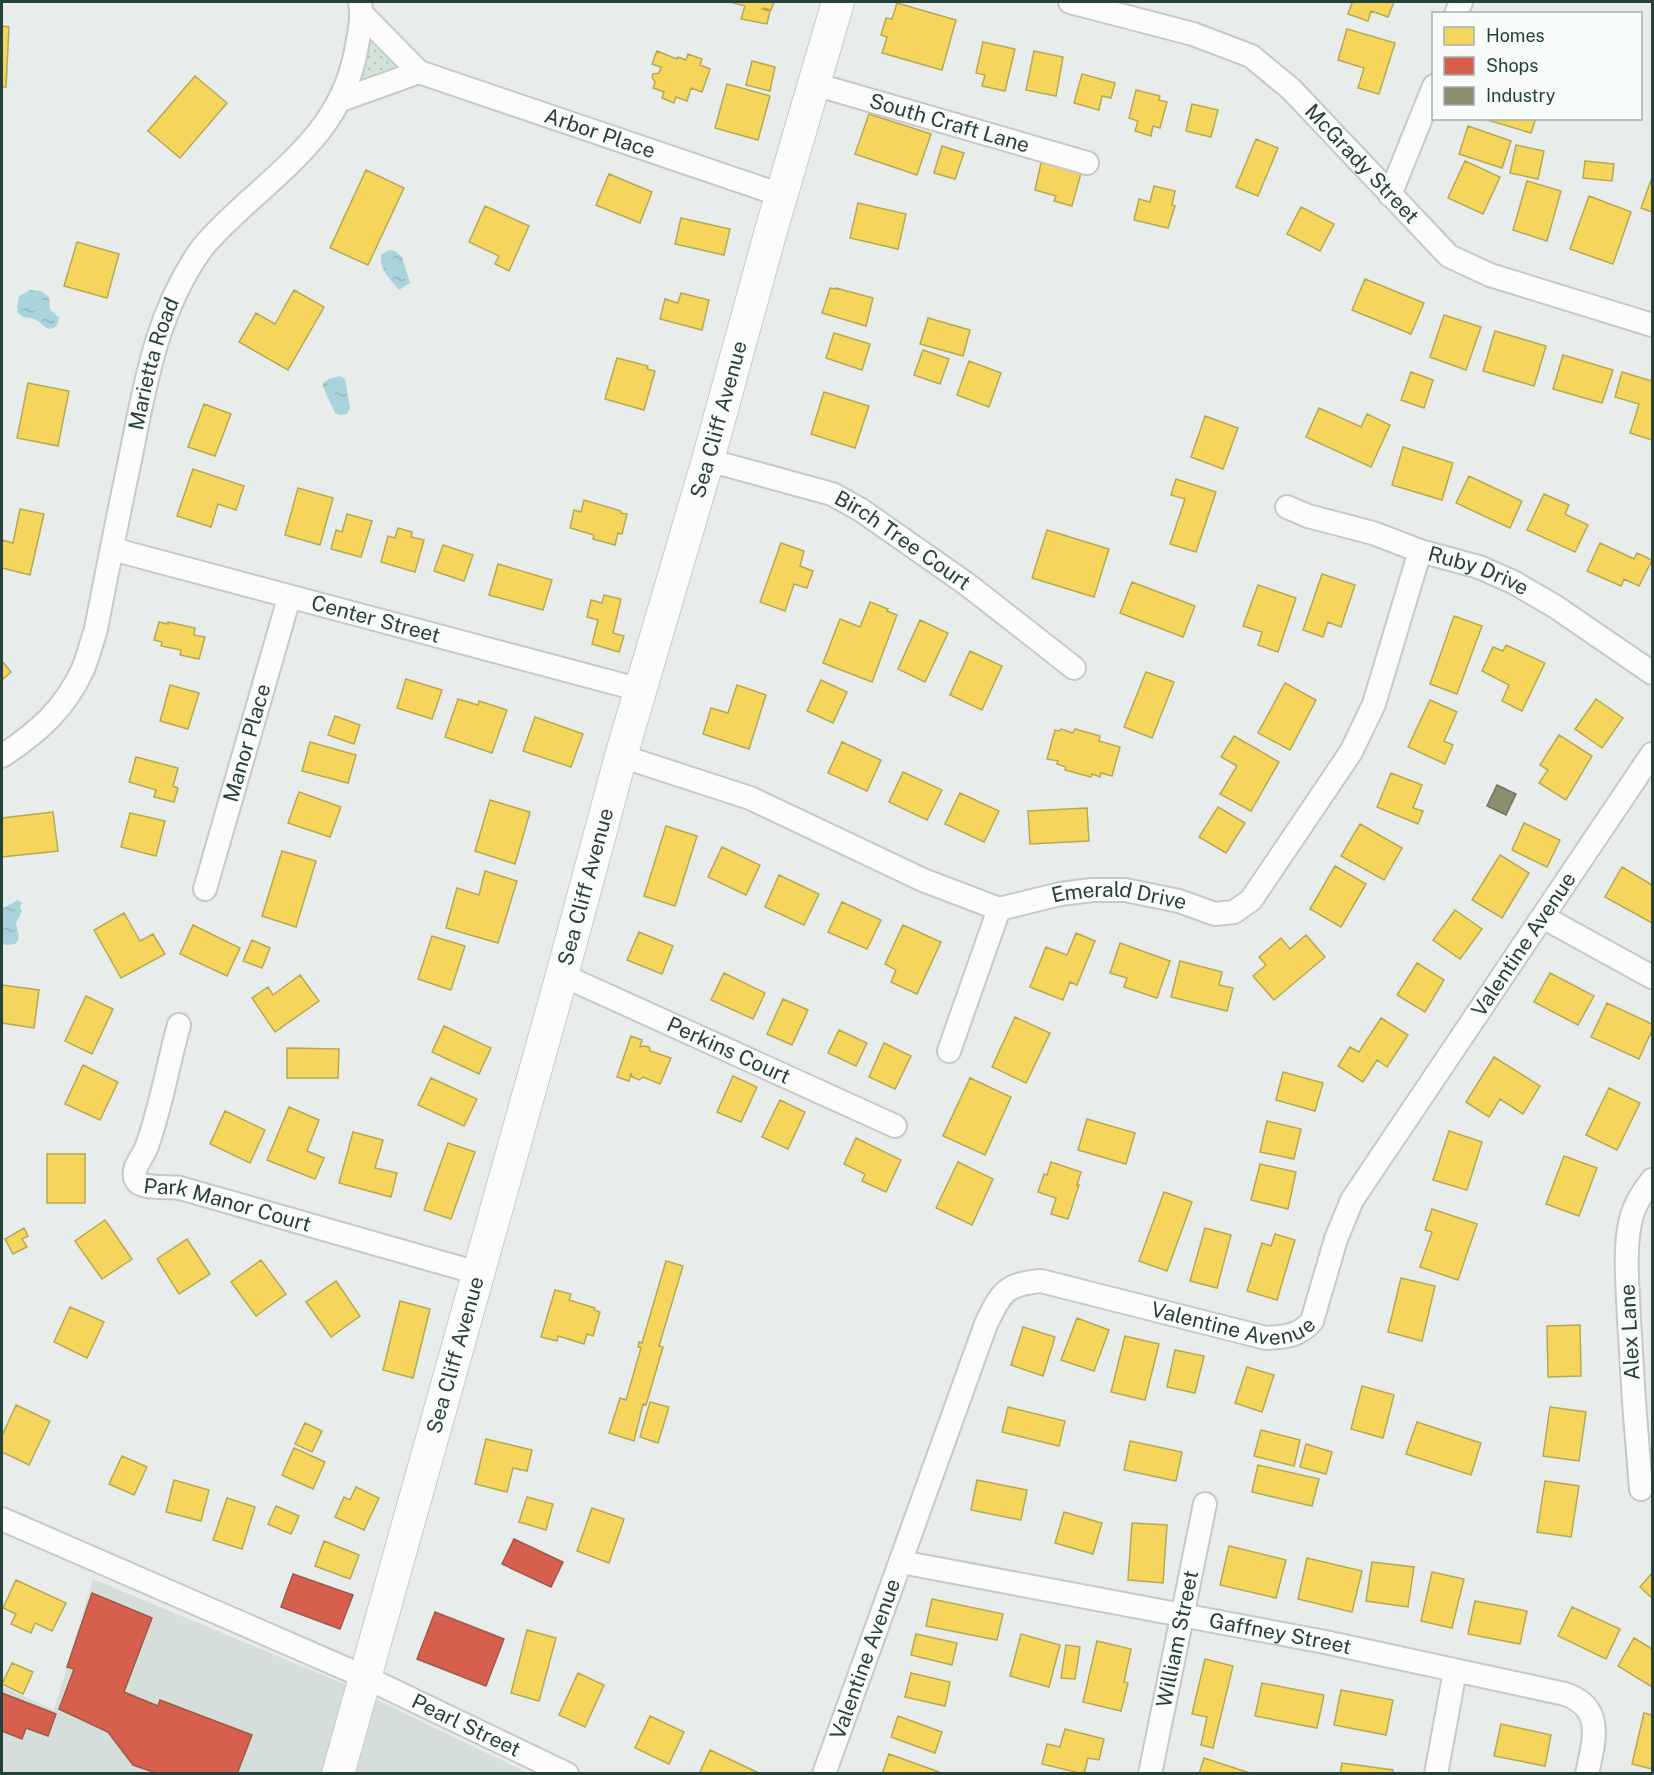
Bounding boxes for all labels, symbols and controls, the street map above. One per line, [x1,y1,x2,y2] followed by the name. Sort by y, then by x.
[1432,12,1642,120] legend
[1486,25,1545,46] text: Homes
[1486,55,1538,76] text: Shops
[1486,85,1556,106] text: Industry
[867,88,1033,158] street label: South Craft Lane
[1300,99,1424,228] street label: McGrady Street
[541,103,659,163] street label: Arbor Place
[123,294,184,432] street label: Marietta Road
[684,338,752,501] street label: Sea Cliff Avenue
[830,485,976,595] street label: Birch Tree Court
[1426,541,1533,600] street label: Ruby Drive
[309,590,443,648] street label: Center Street
[218,681,276,805] street label: Manor Place
[552,805,618,968] street label: Sea Cliff Avenue
[1466,867,1581,1021] street label: Valentine Avenue
[1049,876,1190,915] street label: Emerald Drive
[663,1011,795,1089] street label: Perkins Court
[142,1173,314,1237] street label: Park Manor Court
[421,1274,489,1436] street label: Sea Cliff Avenue
[1614,1283,1645,1381] street label: Alex Lane
[1148,1296,1320,1350] street label: Valentine Avenue
[1151,1568,1203,1709] street label: William Street
[824,1575,905,1743] street label: Valentine Avenue
[1207,1607,1354,1659] street label: Gaffney Street
[408,1688,525,1762] street label: Pearl Street

